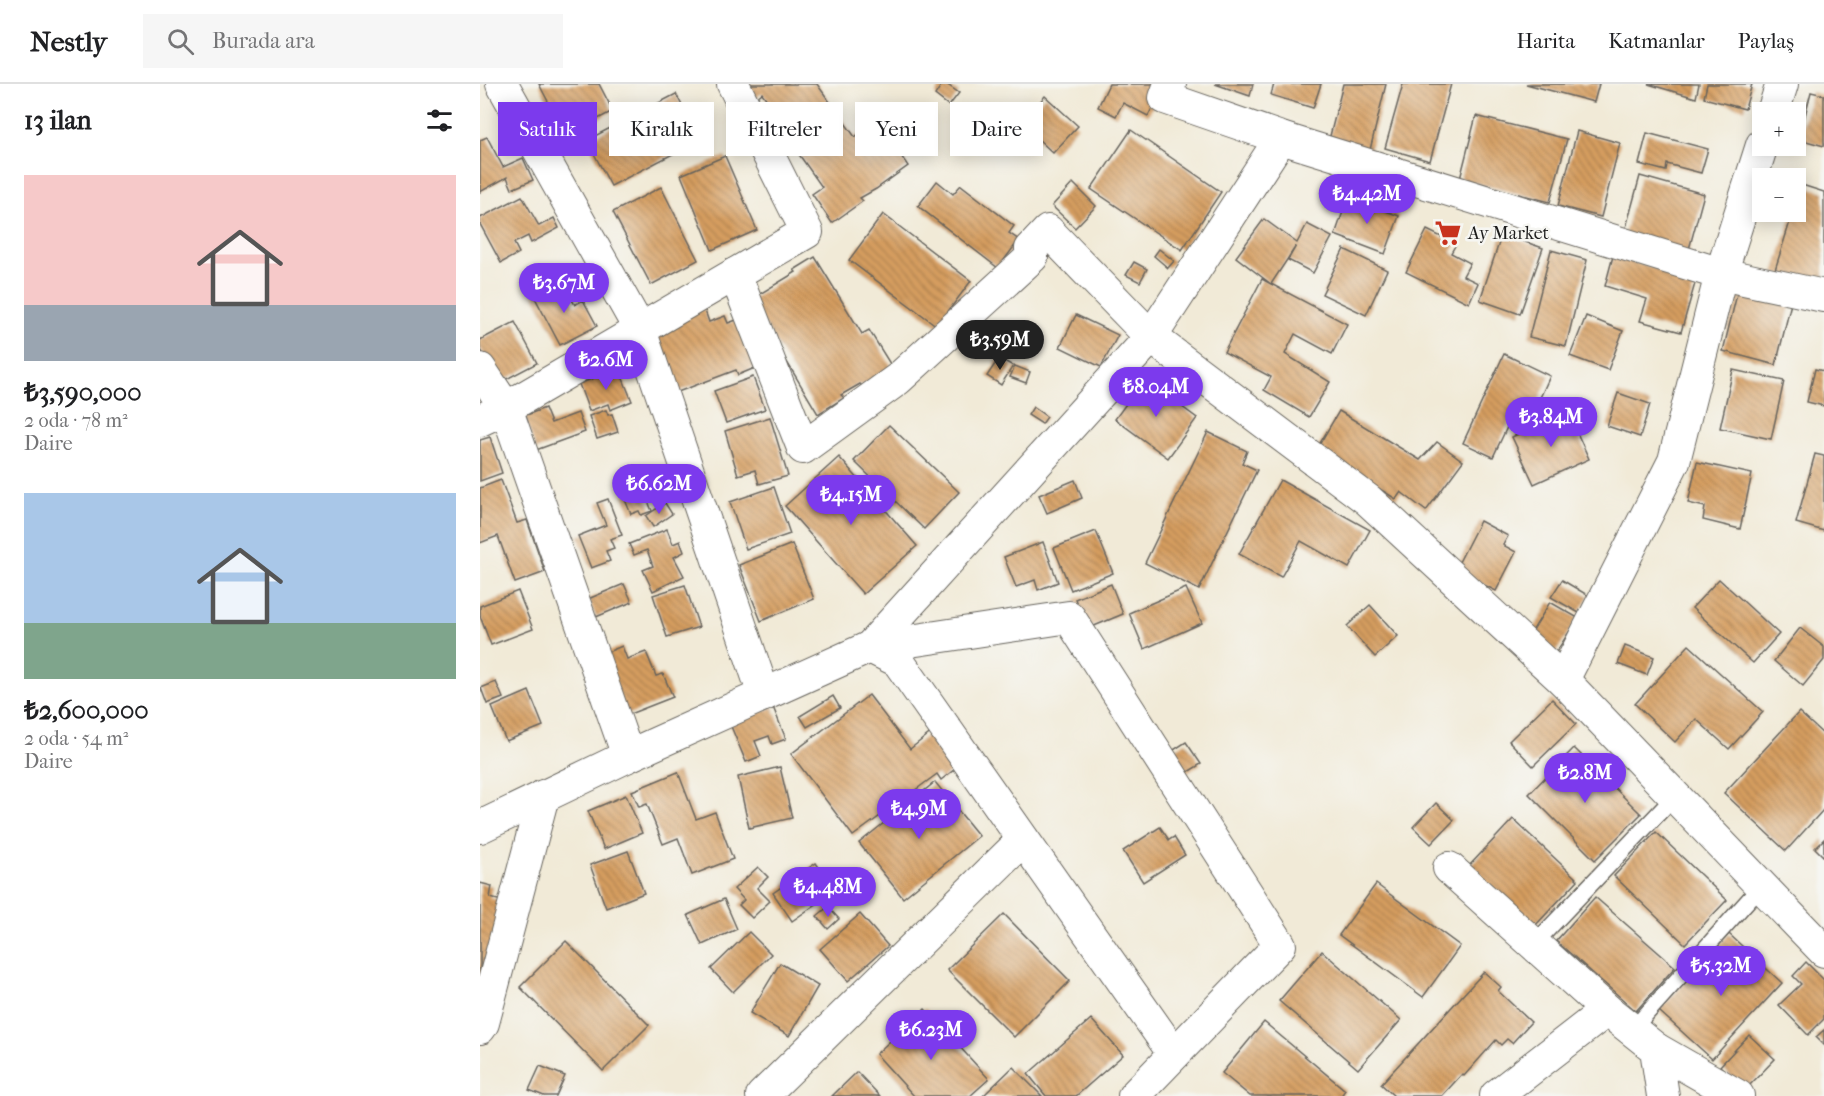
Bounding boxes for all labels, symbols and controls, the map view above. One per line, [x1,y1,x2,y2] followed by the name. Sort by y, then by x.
[143,14,563,68] search box
[30,25,107,58] text: Nestly
[164,25,197,58] icon: search
[212,28,315,54] text: Burada ara
[1517,29,1575,53] text: Harita
[1608,29,1705,53] text: Katmanlar
[1738,29,1794,53] text: Paylaş
[498,102,597,156] chip: Satılık
[609,102,714,156] chip: Kiralık
[726,102,843,156] chip: Filtreler
[855,102,938,156] chip: Yeni
[950,102,1043,156] chip: Daire
[1752,102,1806,222] map controls
[1752,102,1806,156] button: +
[423,104,456,137] icon: filters
[24,105,92,136] text: 13 ilan
[1752,168,1806,222] button: −
[1318,174,1416,225] pin: ₺4.42M
[1333,182,1401,205] text: ₺4.42M
[186,214,294,322] icon: home
[1433,218,1463,248] supermarket icon: Ay Market
[1467,223,1550,244] place label: Ay Market
[515,263,613,314] pin: ₺3.67M
[533,271,595,294] text: ₺3.67M
[951,320,1049,371] pin: ₺3.59M
[970,328,1030,351] text: ₺3.59M
[564,340,648,391] pin: ₺2.6M
[579,348,633,371] text: ₺2.6M
[1107,367,1205,418] pin: ₺8.04M
[1123,375,1189,398] text: ₺8.04M
[24,377,142,408] text: ₺3,590,000
[1502,397,1600,448] pin: ₺3.84M
[1519,405,1583,428] text: ₺3.84M
[24,409,128,432] text: 2 oda · 78 m²
[24,432,73,455] text: Daire
[610,464,708,515] pin: ₺6.62M
[626,472,692,495] text: ₺6.62M
[802,475,900,526] pin: ₺4.15M
[820,483,882,506] text: ₺4.15M
[186,532,294,640] icon: home
[24,695,149,726] text: ₺2,600,000
[24,727,128,750] text: 2 oda · 54 m²
[24,750,73,773] text: Daire
[1543,753,1627,804] pin: ₺2.8M
[1558,761,1612,784] text: ₺2.8M
[877,789,961,840] pin: ₺4.9M
[891,797,947,820] text: ₺4.9M
[779,867,877,918] pin: ₺4.48M
[794,875,862,898] text: ₺4.48M
[1672,946,1770,997] pin: ₺5.32M
[1691,954,1751,977] text: ₺5.32M
[882,1010,980,1061] pin: ₺6.23M
[900,1018,962,1041] text: ₺6.23M

